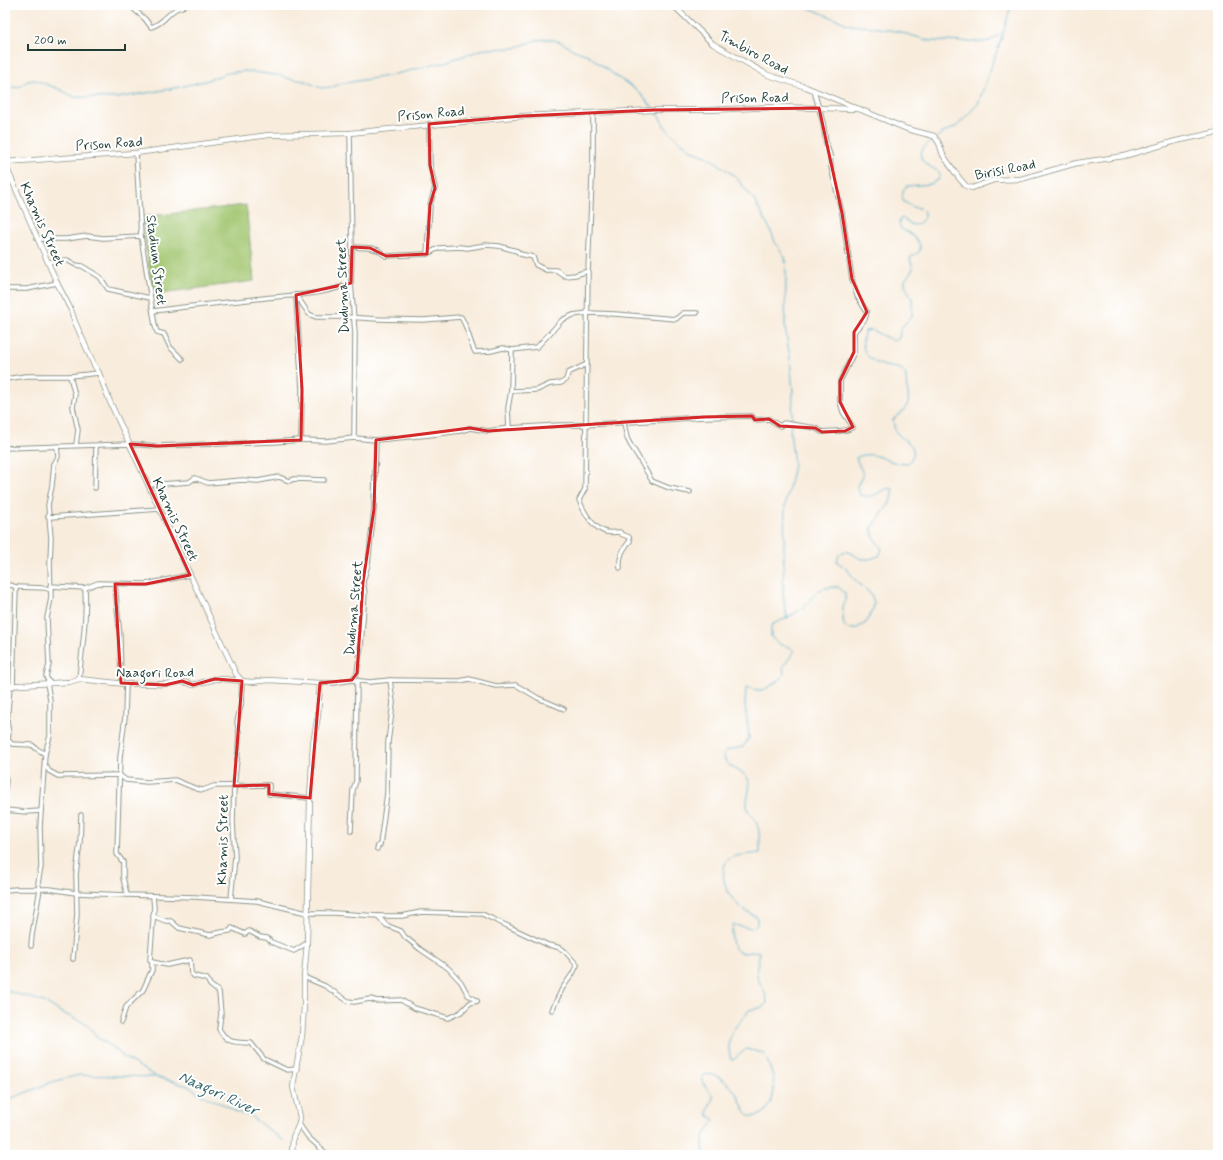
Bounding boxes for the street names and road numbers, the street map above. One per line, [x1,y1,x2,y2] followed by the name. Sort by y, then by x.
[715,27,792,79] street label: Timbiro Road
[721,88,789,108] street label: Prison Road
[397,102,465,126] street label: Prison Road
[75,133,143,155] street label: Prison Road
[973,155,1037,185] street label: Birisi Road
[15,179,69,269] street label: Khamis Street
[142,214,170,306] street label: Stadium Street
[332,237,354,334] street label: Duduma Street
[148,475,202,564] street label: Khamis Street
[341,559,367,656] street label: Duduma Street
[116,664,194,684] street label: Naagori Road
[213,795,233,885] street label: Khamis Street

